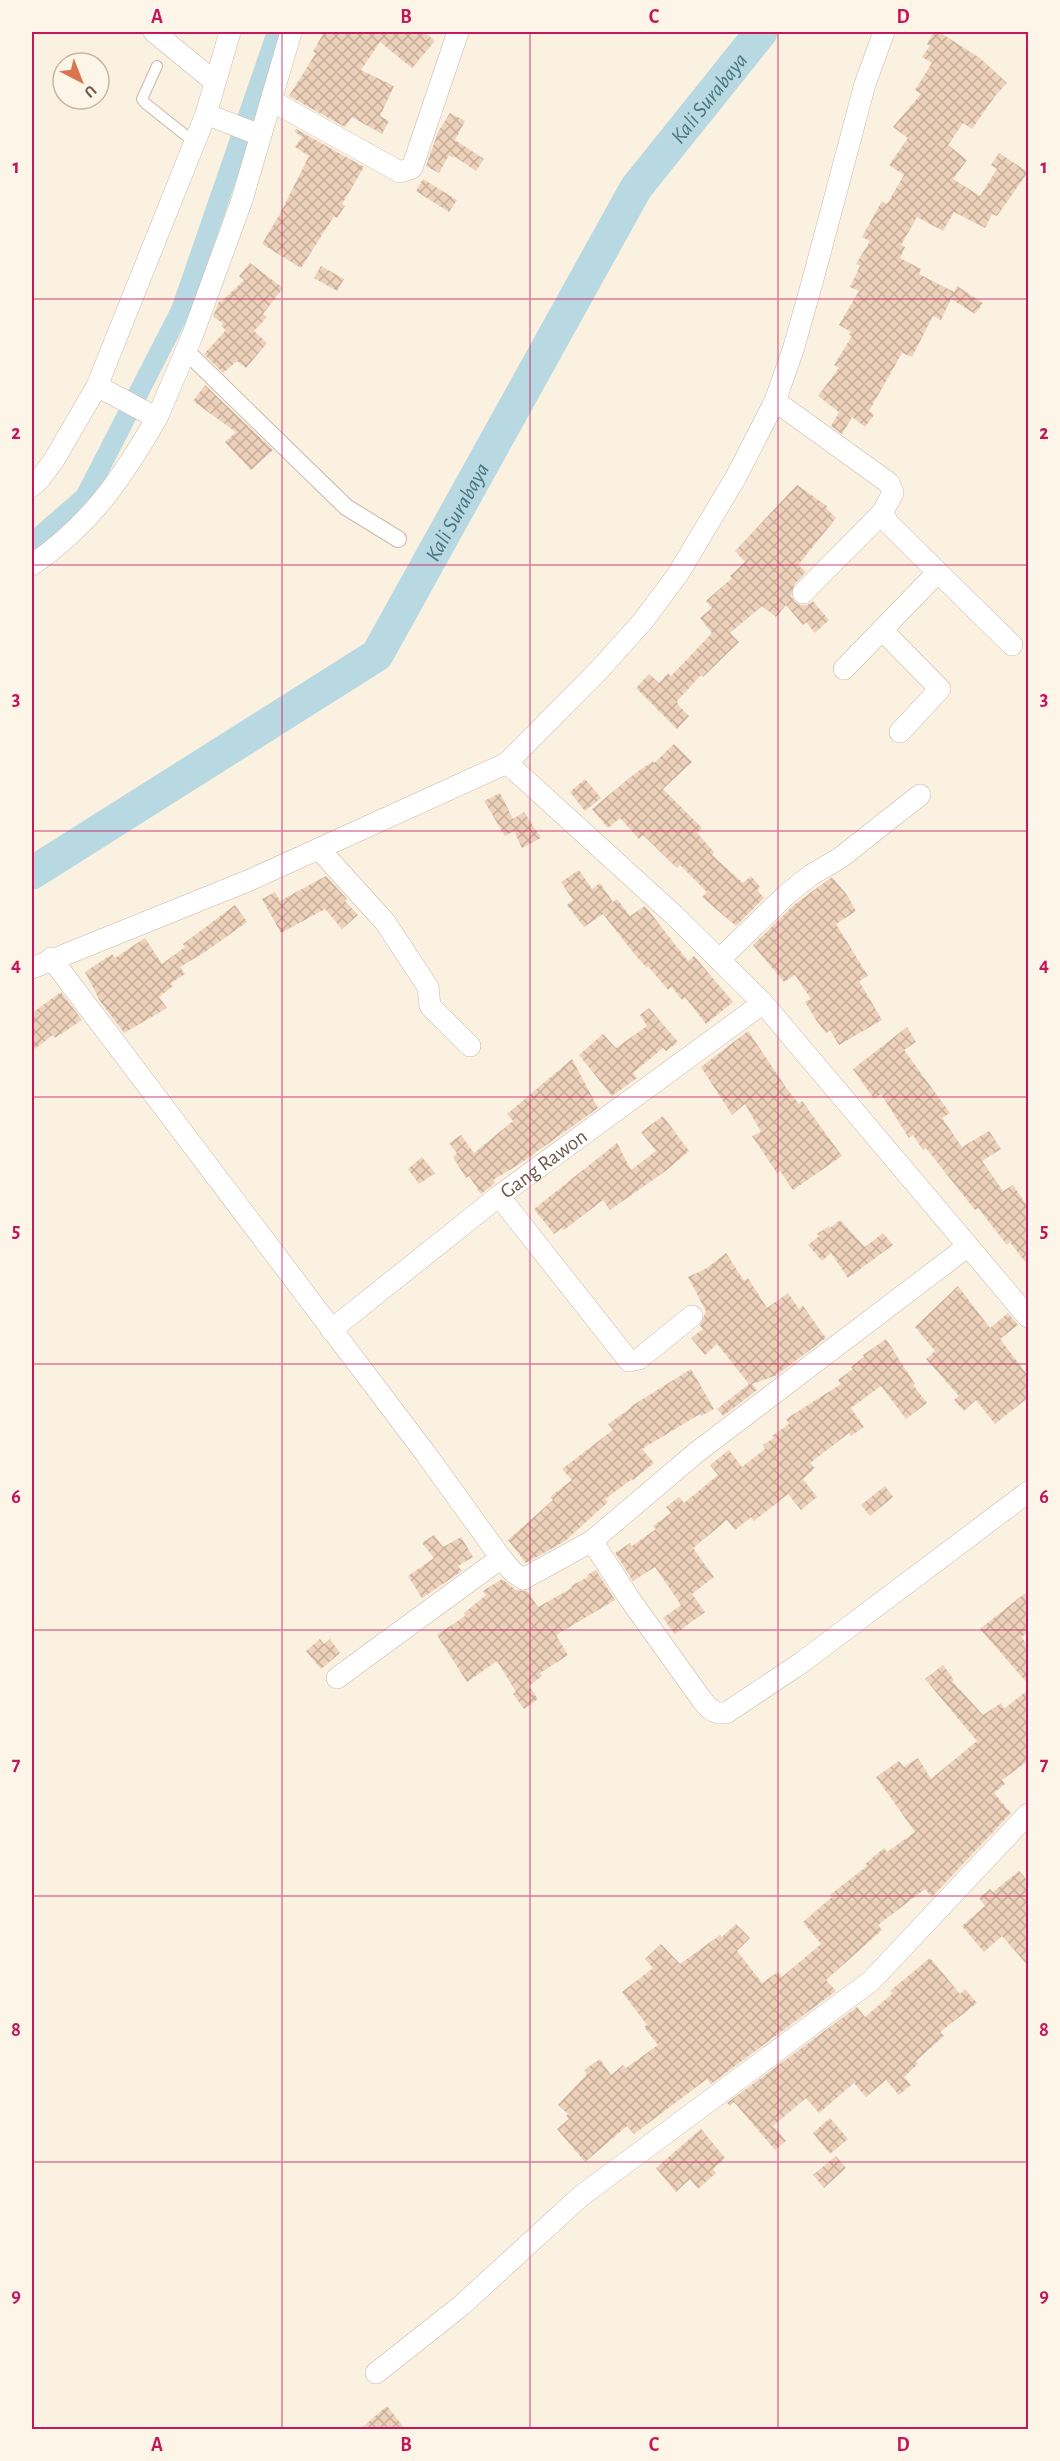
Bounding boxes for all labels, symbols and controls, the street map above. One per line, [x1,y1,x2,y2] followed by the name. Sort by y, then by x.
[151,7,163,27] text: A
[400,7,412,27] text: B
[649,7,660,27] text: C
[896,7,910,27] text: D
[667,49,752,147] water label: Kali Surabaya
[51,51,111,111] north arrow
[81,82,100,101] text: U
[12,157,20,177] text: 1
[1040,157,1048,177] text: 1
[11,423,21,443] text: 2
[1039,423,1049,443] text: 2
[421,459,493,565] water label: Kali Surabaya
[12,689,20,709] text: 3
[1040,689,1048,709] text: 3
[11,955,21,975] text: 4
[1039,955,1049,975] text: 4
[496,1125,591,1202] street label: Gang Rawon
[12,1221,20,1241] text: 5
[1040,1221,1048,1241] text: 5
[11,1487,21,1507] text: 6
[1039,1487,1049,1507] text: 6
[12,1754,21,1774] text: 7
[1040,1754,1049,1774] text: 7
[11,2020,21,2040] text: 8
[1039,2020,1049,2040] text: 8
[11,2286,21,2306] text: 9
[1039,2286,1049,2306] text: 9
[151,2435,163,2455] text: A
[400,2435,412,2455] text: B
[649,2435,660,2455] text: C
[896,2435,910,2455] text: D

